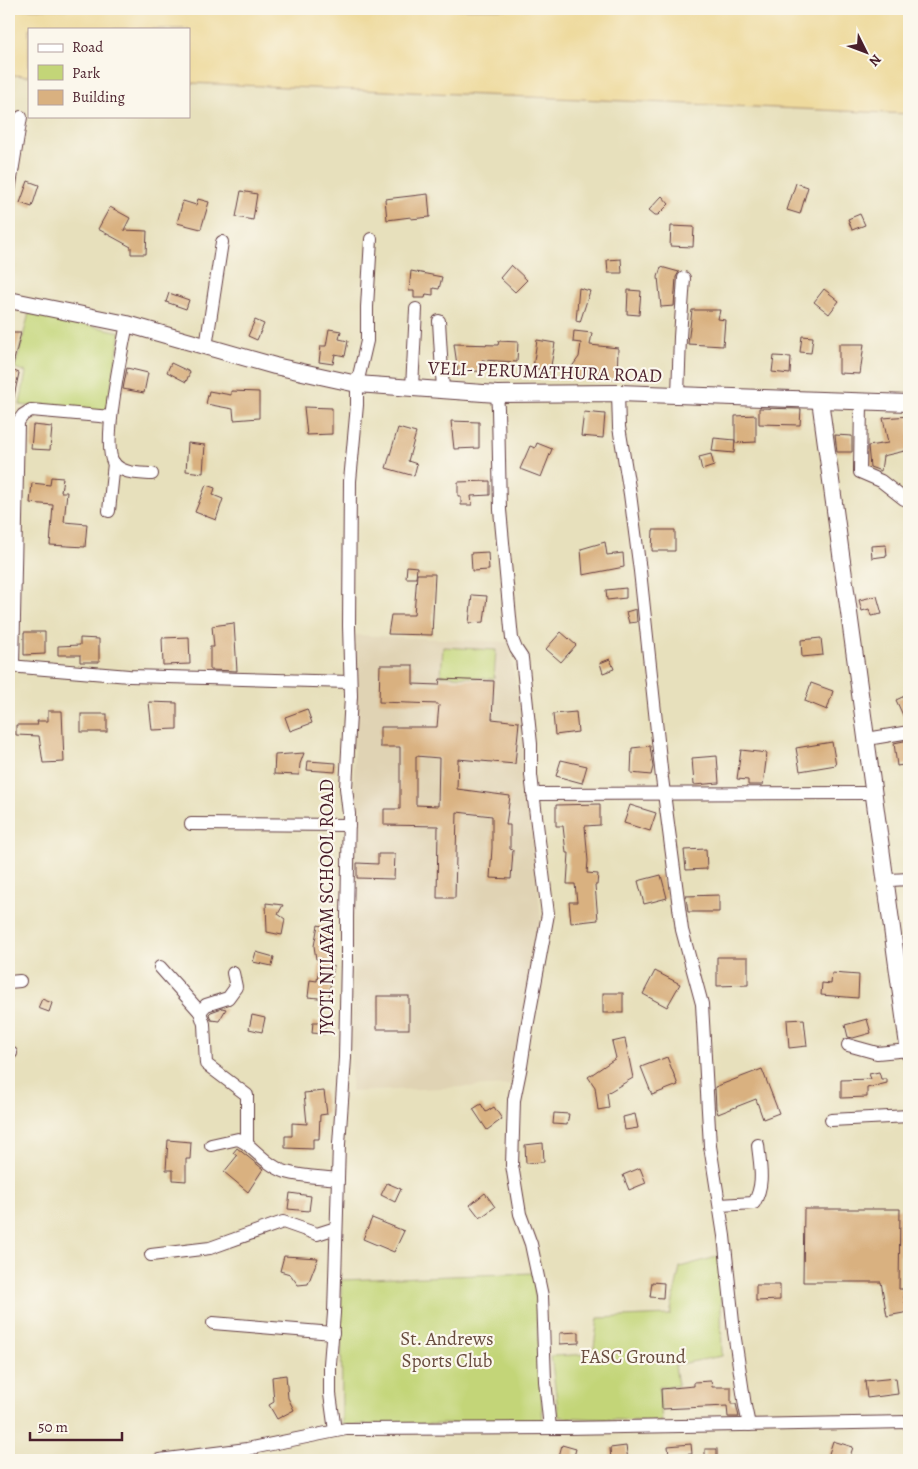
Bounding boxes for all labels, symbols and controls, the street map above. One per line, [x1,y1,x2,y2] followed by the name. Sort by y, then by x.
[28,28,190,118] legend
[840,28,890,78] north arrow
[72,37,104,57] text: Road
[865,50,886,71] text: N
[72,63,101,83] text: Park
[72,87,125,107] text: Building
[426,355,663,389] street label: VELI- PERUMATHURA ROAD
[314,779,340,1035] street label: JYOTI NILAYAM SCHOOL ROAD
[400,1326,494,1374] park label: St. Andrews Sports Club
[580,1344,687,1370] park label: FASC Ground
[30,1409,122,1441] scale bar
[38,1417,68,1437] text: 50 m

